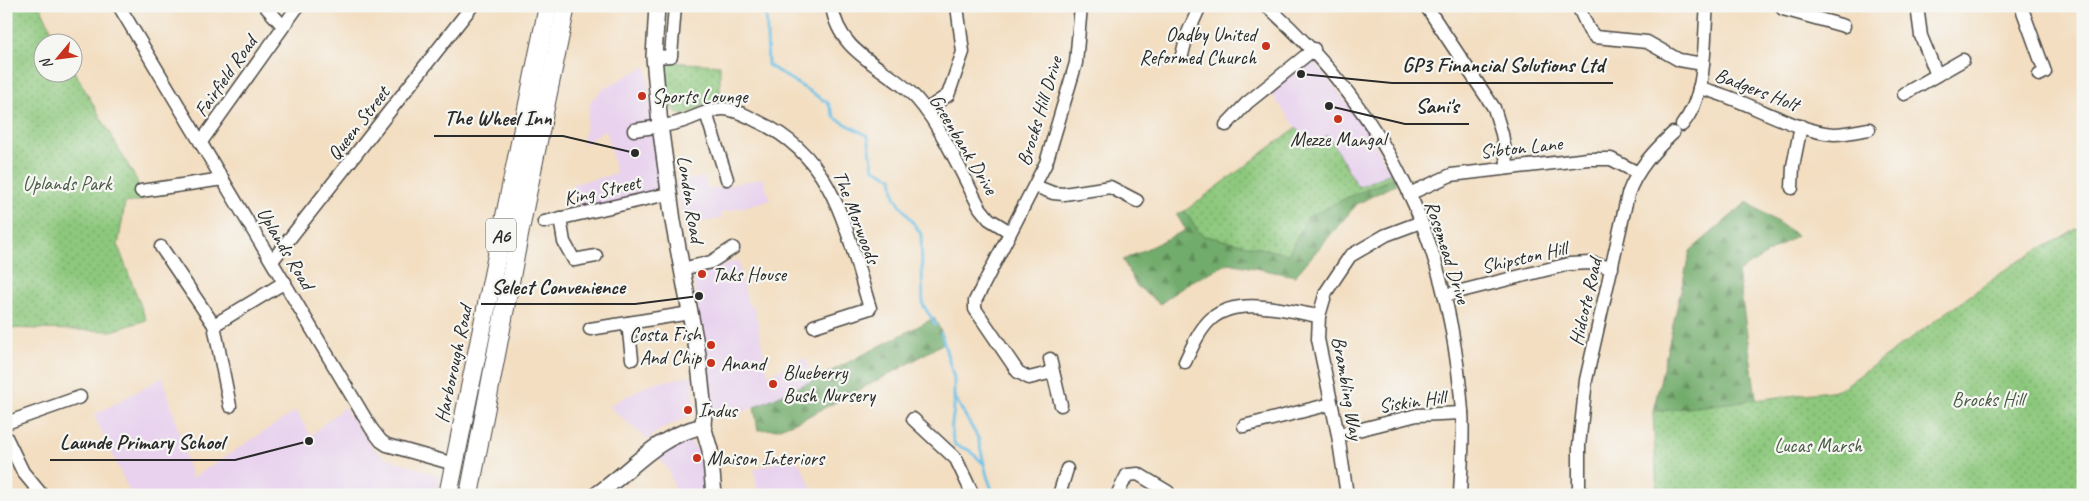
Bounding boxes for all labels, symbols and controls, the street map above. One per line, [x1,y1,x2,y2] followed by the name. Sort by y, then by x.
[1139,22,1259,70] place label: Oadby United Reformed Church
[188,28,264,122] street label: Fairfield Road
[32,32,82,82] north arrow
[1260,40,1272,52] marker: Oadby United Reformed Church
[1392,47,1613,83] callout: GP3 Financial Solutions Ltd
[1011,52,1068,169] street label: Brocks Hill Drive
[1402,52,1607,78] text: GP3 Financial Solutions Ltd
[36,54,57,72] text: N
[1711,62,1805,118] street label: Badgers Holt
[322,79,397,165] street label: Queen Street
[652,84,749,109] place label: Sports Lounge
[1405,88,1469,124] callout: Sani's
[924,89,1004,200] street label: Greenbank Drive
[636,90,648,102] marker: Sports Lounge
[1415,93,1461,119] text: Sani's
[434,100,563,136] callout: The Wheel Inn
[444,105,552,131] text: The Wheel Inn
[1332,113,1344,125] marker: Mezze Mangal
[1290,127,1389,152] place label: Mezze Mangal
[1479,131,1565,164] street label: Sibton Lane
[671,154,710,247] street label: London Road
[827,167,887,269] street label: The Morwoods
[561,169,645,211] street label: King Street
[23,171,113,196] park label: Uplands Park
[1419,197,1476,308] street label: Rosemead Drive
[251,203,322,297] street label: Uplands Road
[486,218,516,252] road number: A6
[1479,235,1573,279] street label: Shipston Hill
[1563,253,1608,348] street label: Hidcote Road
[712,262,788,287] place label: Taks House
[481,268,635,304] callout: Select Convenience
[696,268,708,280] marker: Taks House
[491,274,627,300] text: Select Convenience
[429,300,479,425] street label: Harborough Road
[629,322,703,370] place label: Costa Fish And Chip
[1326,334,1369,444] street label: Brambling Way
[705,339,717,351] marker: Costa Fish And Chip
[721,351,769,376] place label: Anand
[705,357,717,369] marker: Anand
[783,360,877,408] place label: Blueberry Bush Nursery
[767,378,779,390] marker: Blueberry Bush Nursery
[1377,384,1451,419] street label: Siskin Hill
[1952,387,2028,412] park label: Brocks Hill
[698,398,739,423] place label: Indus
[682,404,694,416] marker: Indus
[50,424,235,460] callout: Launde Primary School
[60,429,228,455] text: Launde Primary School
[1774,433,1863,458] park label: Lucas Marsh
[707,446,826,471] place label: Maison Interiors
[691,452,703,464] marker: Maison Interiors

